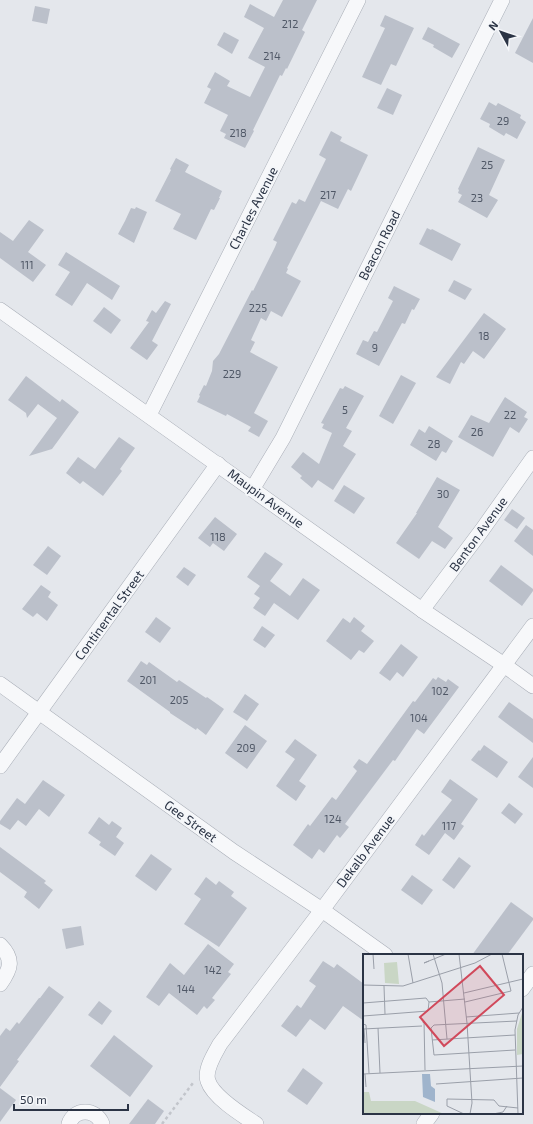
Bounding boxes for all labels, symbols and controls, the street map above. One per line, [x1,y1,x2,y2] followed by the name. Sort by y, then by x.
[481,12,521,52] north arrow
[282,17,298,30] house number: 212
[485,18,501,32] text: N
[263,49,281,62] house number: 214
[497,114,509,127] house number: 29
[229,126,247,139] house number: 218
[481,158,493,171] house number: 25
[225,164,281,252] street label: Charles Avenue
[320,188,336,201] house number: 217
[471,191,483,204] house number: 23
[355,207,403,283] street label: Beacon Road
[20,258,34,271] house number: 111
[249,301,267,314] house number: 225
[478,329,490,342] house number: 18
[372,341,378,354] house number: 9
[223,367,241,380] house number: 229
[342,403,348,416] house number: 5
[504,408,516,421] house number: 22
[471,425,483,438] house number: 26
[428,437,440,450] house number: 28
[225,465,307,531] street label: Maupin Avenue
[437,487,449,500] house number: 30
[445,493,511,575] street label: Benton Avenue
[210,530,226,543] house number: 118
[71,567,147,663] street label: Continental Street
[139,673,157,686] house number: 201
[431,684,449,697] house number: 102
[170,693,188,706] house number: 205
[410,711,428,724] house number: 104
[236,741,256,754] house number: 209
[162,797,220,845] street label: Gee Street
[324,812,342,825] house number: 124
[332,812,398,890] street label: Dekalb Avenue
[442,819,457,832] house number: 117
[363,954,523,1114] inset map
[204,963,222,976] house number: 142
[177,982,195,995] house number: 144
[14,1086,128,1112] scale bar
[20,1092,47,1106] text: 50 m

